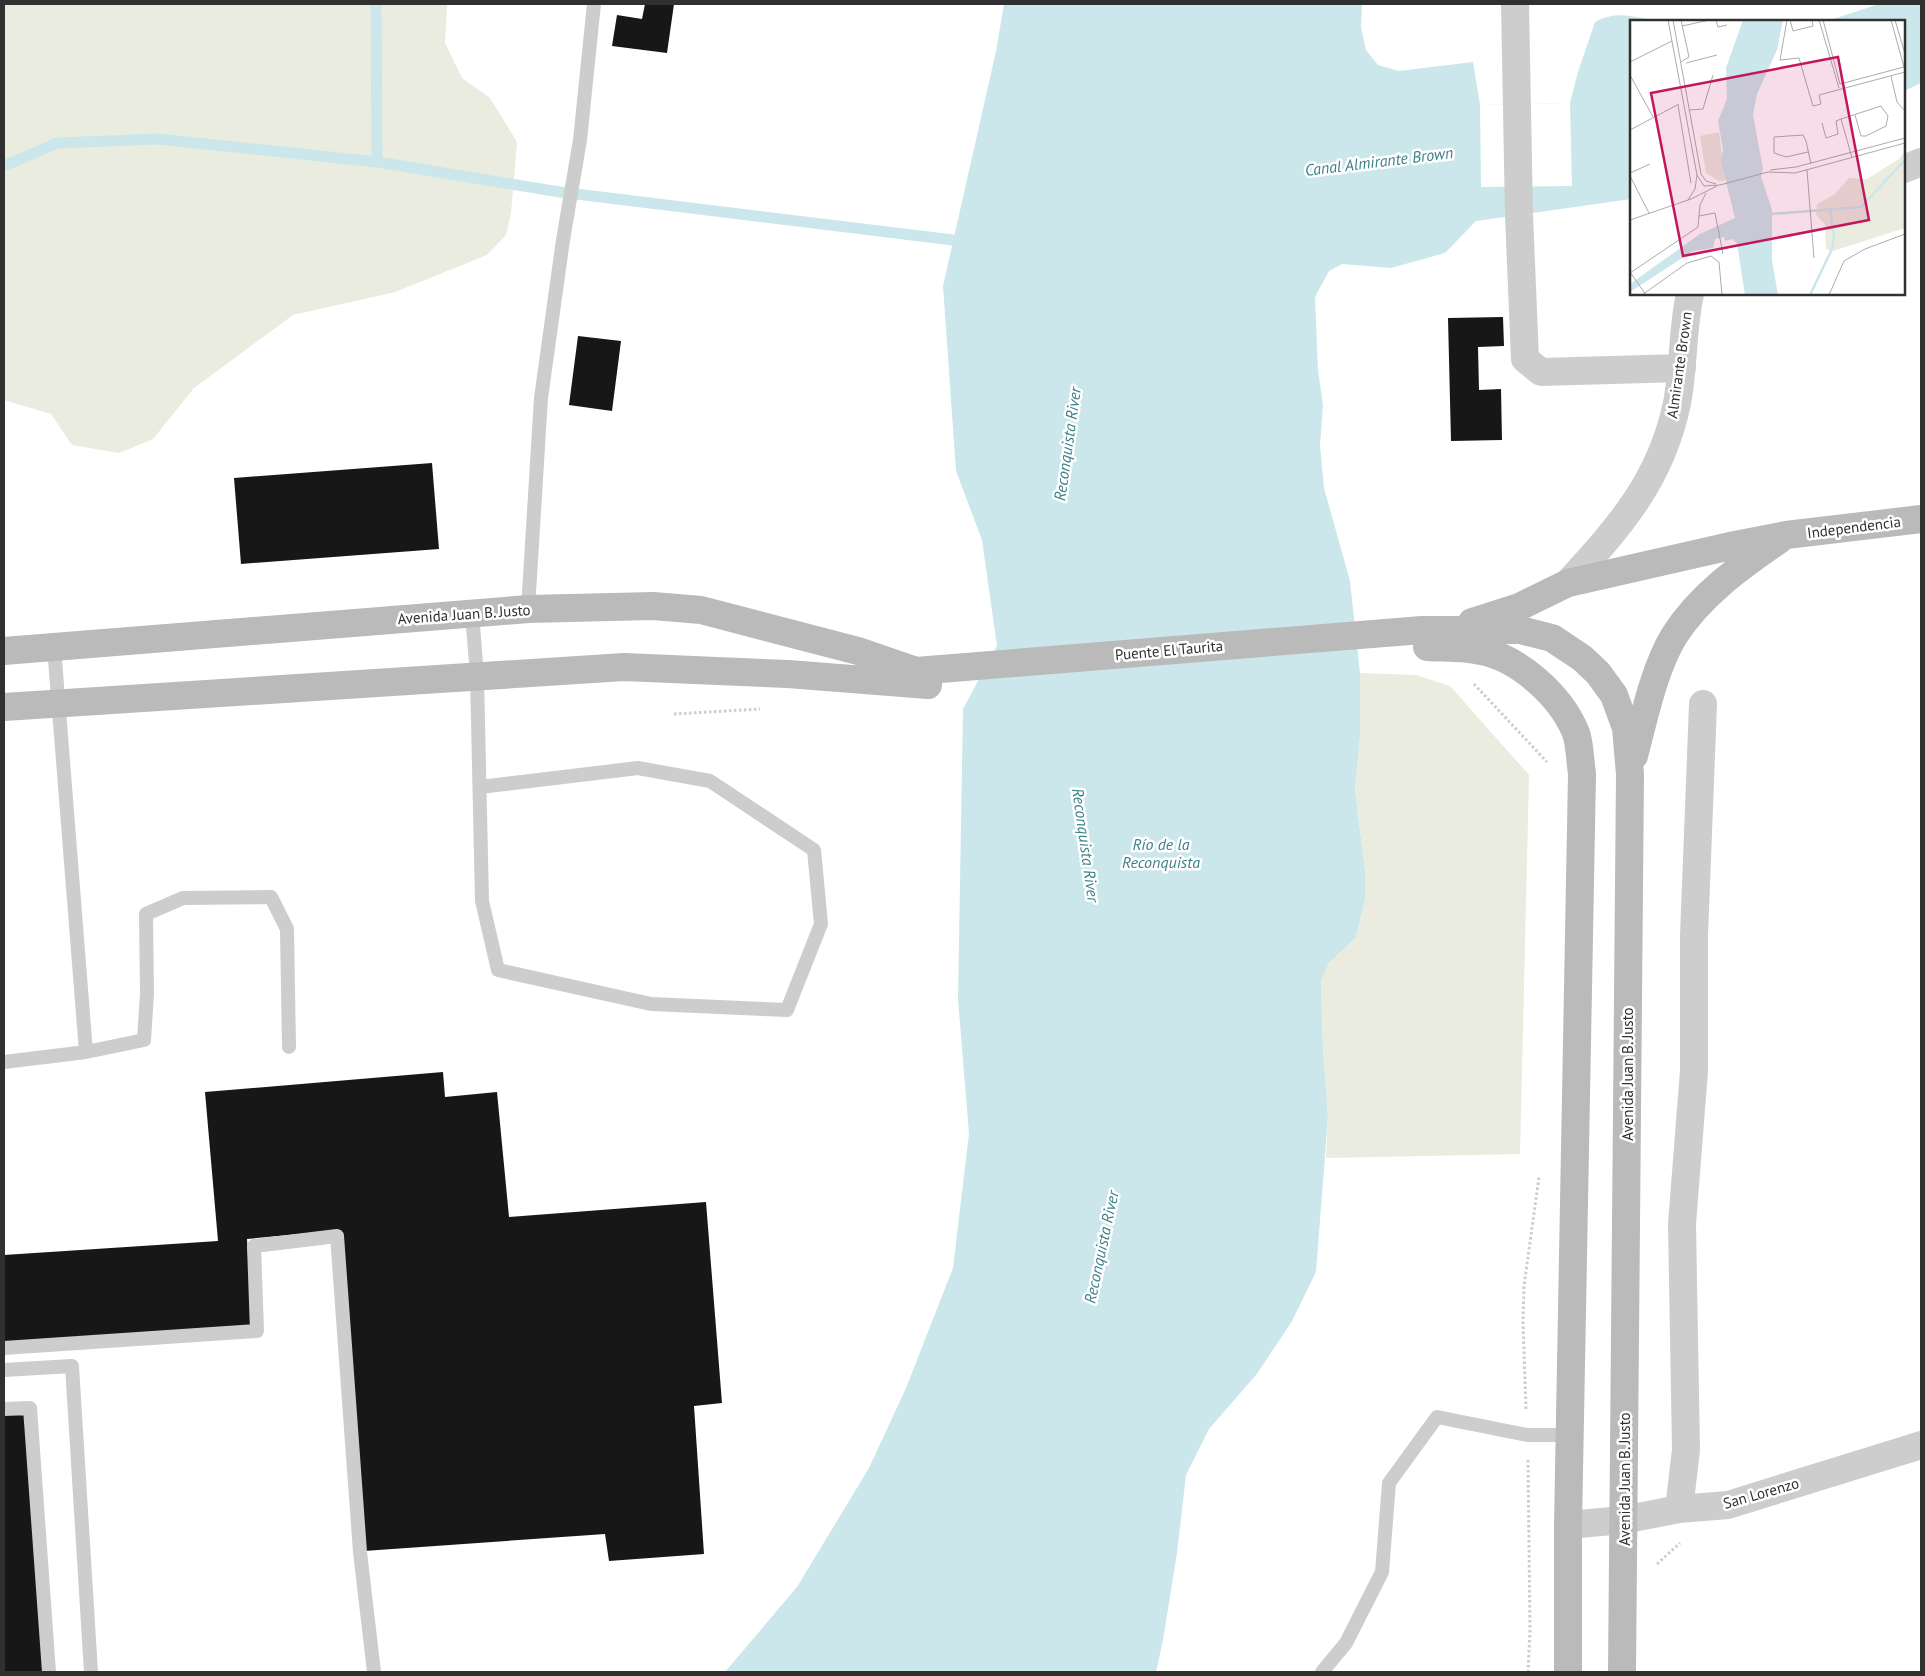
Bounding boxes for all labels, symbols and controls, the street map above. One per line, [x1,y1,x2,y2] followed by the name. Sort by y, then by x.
[1630,20,1905,295] inset map
[1304,142,1454,180] water label: Canal Almirante Brown
[1662,310,1696,420] street label: Almirante Brown
[1049,384,1085,502] water label: Reconquista River
[1806,512,1902,542] street label: Independencia
[397,600,531,628] street label: Avenida Juan B. Justo
[1114,636,1224,664] street label: Puente El Taurita
[1068,787,1104,905] water label: Reconquista River
[1122,834,1200,872] water label: Río de la Reconquista
[1618,1007,1637,1141] street label: Avenida Juan B. Justo
[1079,1187,1123,1305] water label: Reconquista River
[1615,1412,1634,1546] street label: Avenida Juan B. Justo
[1721,1473,1801,1513] street label: San Lorenzo

